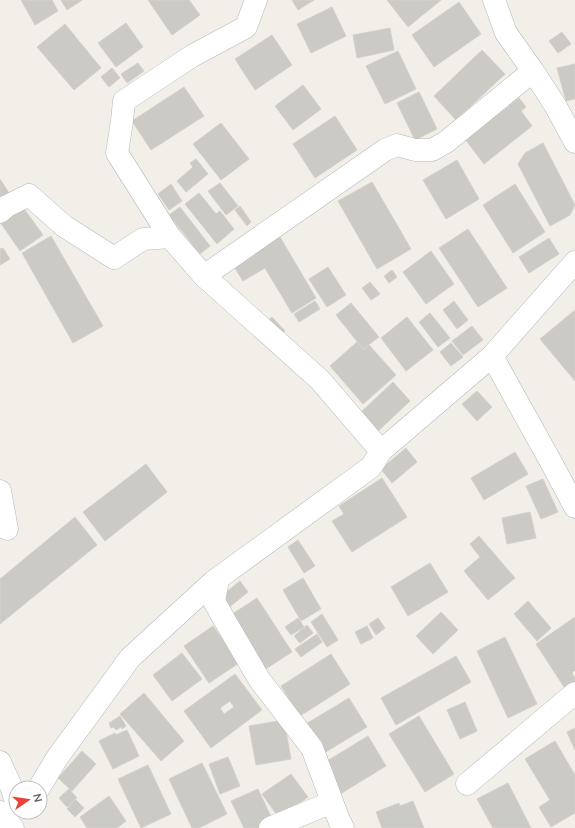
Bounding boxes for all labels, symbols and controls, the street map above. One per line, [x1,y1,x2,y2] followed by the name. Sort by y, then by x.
[8,780,48,820] north arrow
[29,792,45,804] text: N

